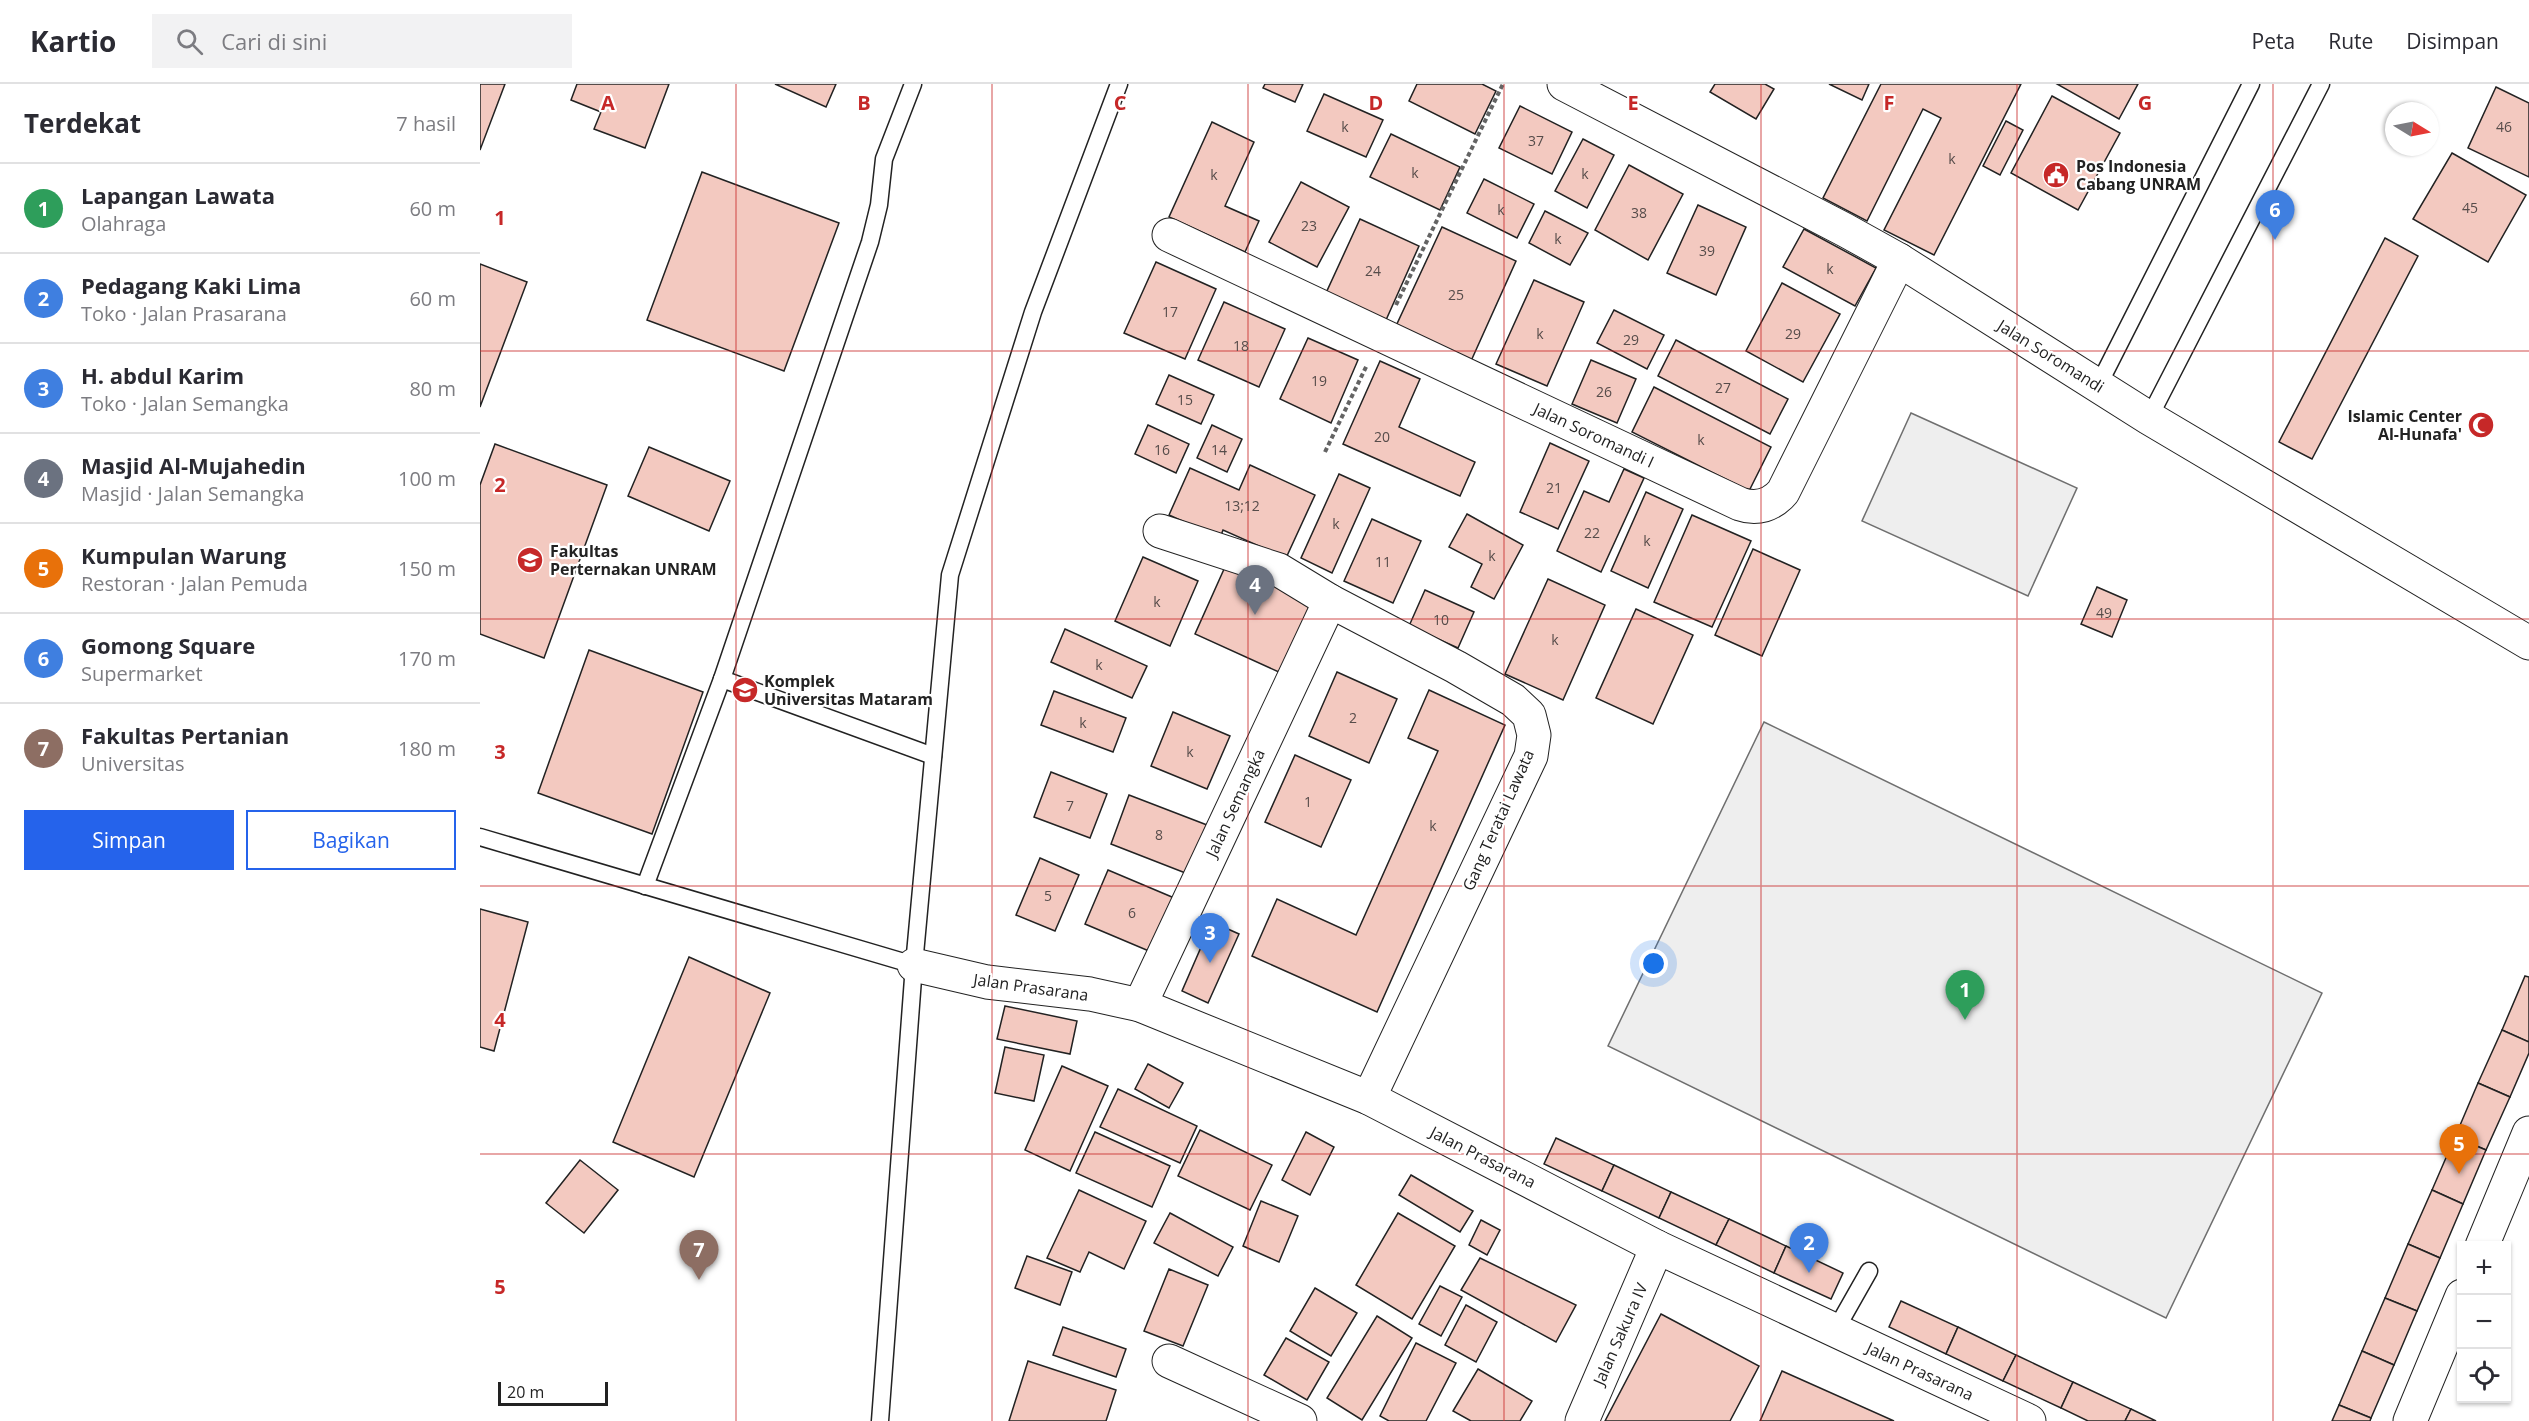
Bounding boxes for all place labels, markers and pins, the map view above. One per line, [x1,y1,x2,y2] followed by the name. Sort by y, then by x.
[2076,155,2201,195] place label: Pos Indonesia Cabang UNRAM
[2041,160,2071,190] public building icon: Pos Indonesia Cabang UNRAM
[2256,190,2294,240] pin: 6
[2347,405,2462,445] place label: Islamic Center Al-Hunafa'
[2466,410,2496,440] mosque icon: Islamic Center Al-Hunafa'
[550,540,717,580] place label: Fakultas Perternakan UNRAM
[515,545,545,575] school or university icon: Fakultas Perternakan UNRAM
[1236,566,1274,615] pin: 4
[764,670,933,710] place label: Komplek Universitas Mataram
[730,675,760,705] school or university icon: Komplek Universitas Mataram
[1190,914,1230,963] pin: 3
[1946,970,1984,1020] pin: 1
[2440,1124,2478,1174] pin: 5
[1790,1224,1828,1273] pin: 2
[680,1230,718,1280] pin: 7

